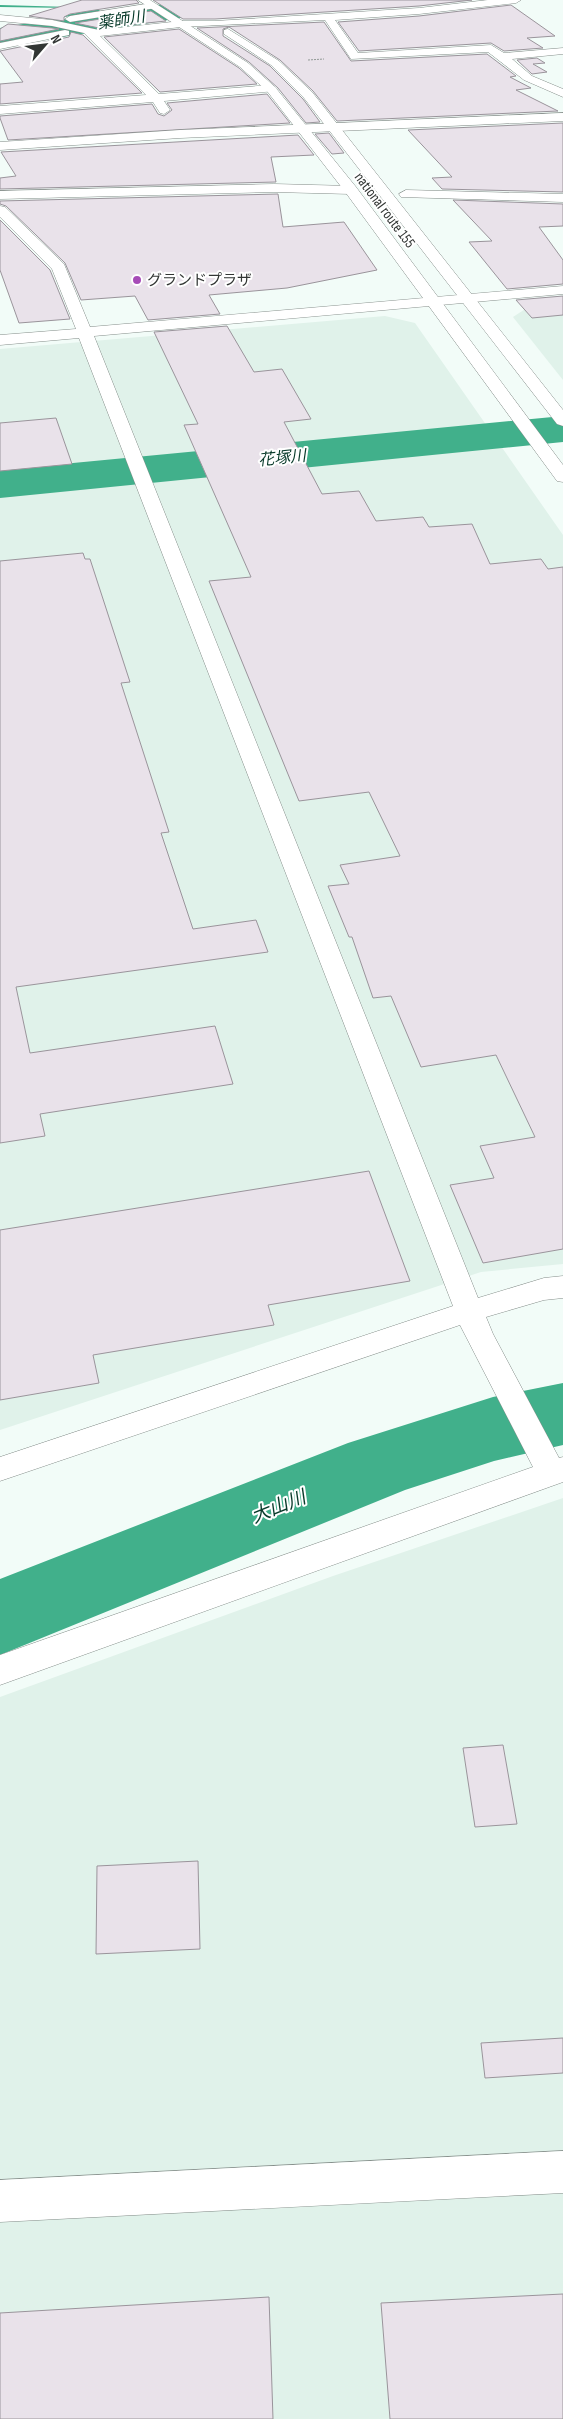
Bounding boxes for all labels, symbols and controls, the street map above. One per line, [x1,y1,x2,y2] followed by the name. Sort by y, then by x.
[96,7,148,34] water label: 薬師川
[20,20,70,70] north arrow
[47,32,65,46] text: N
[350,169,419,252] street label: national route 155
[147,271,252,290] place label: グランドプラザ
[131,274,143,286] marker: グランドプラザ
[257,446,309,470] water label: 花塚川
[248,1485,311,1529] water label: 大山川

